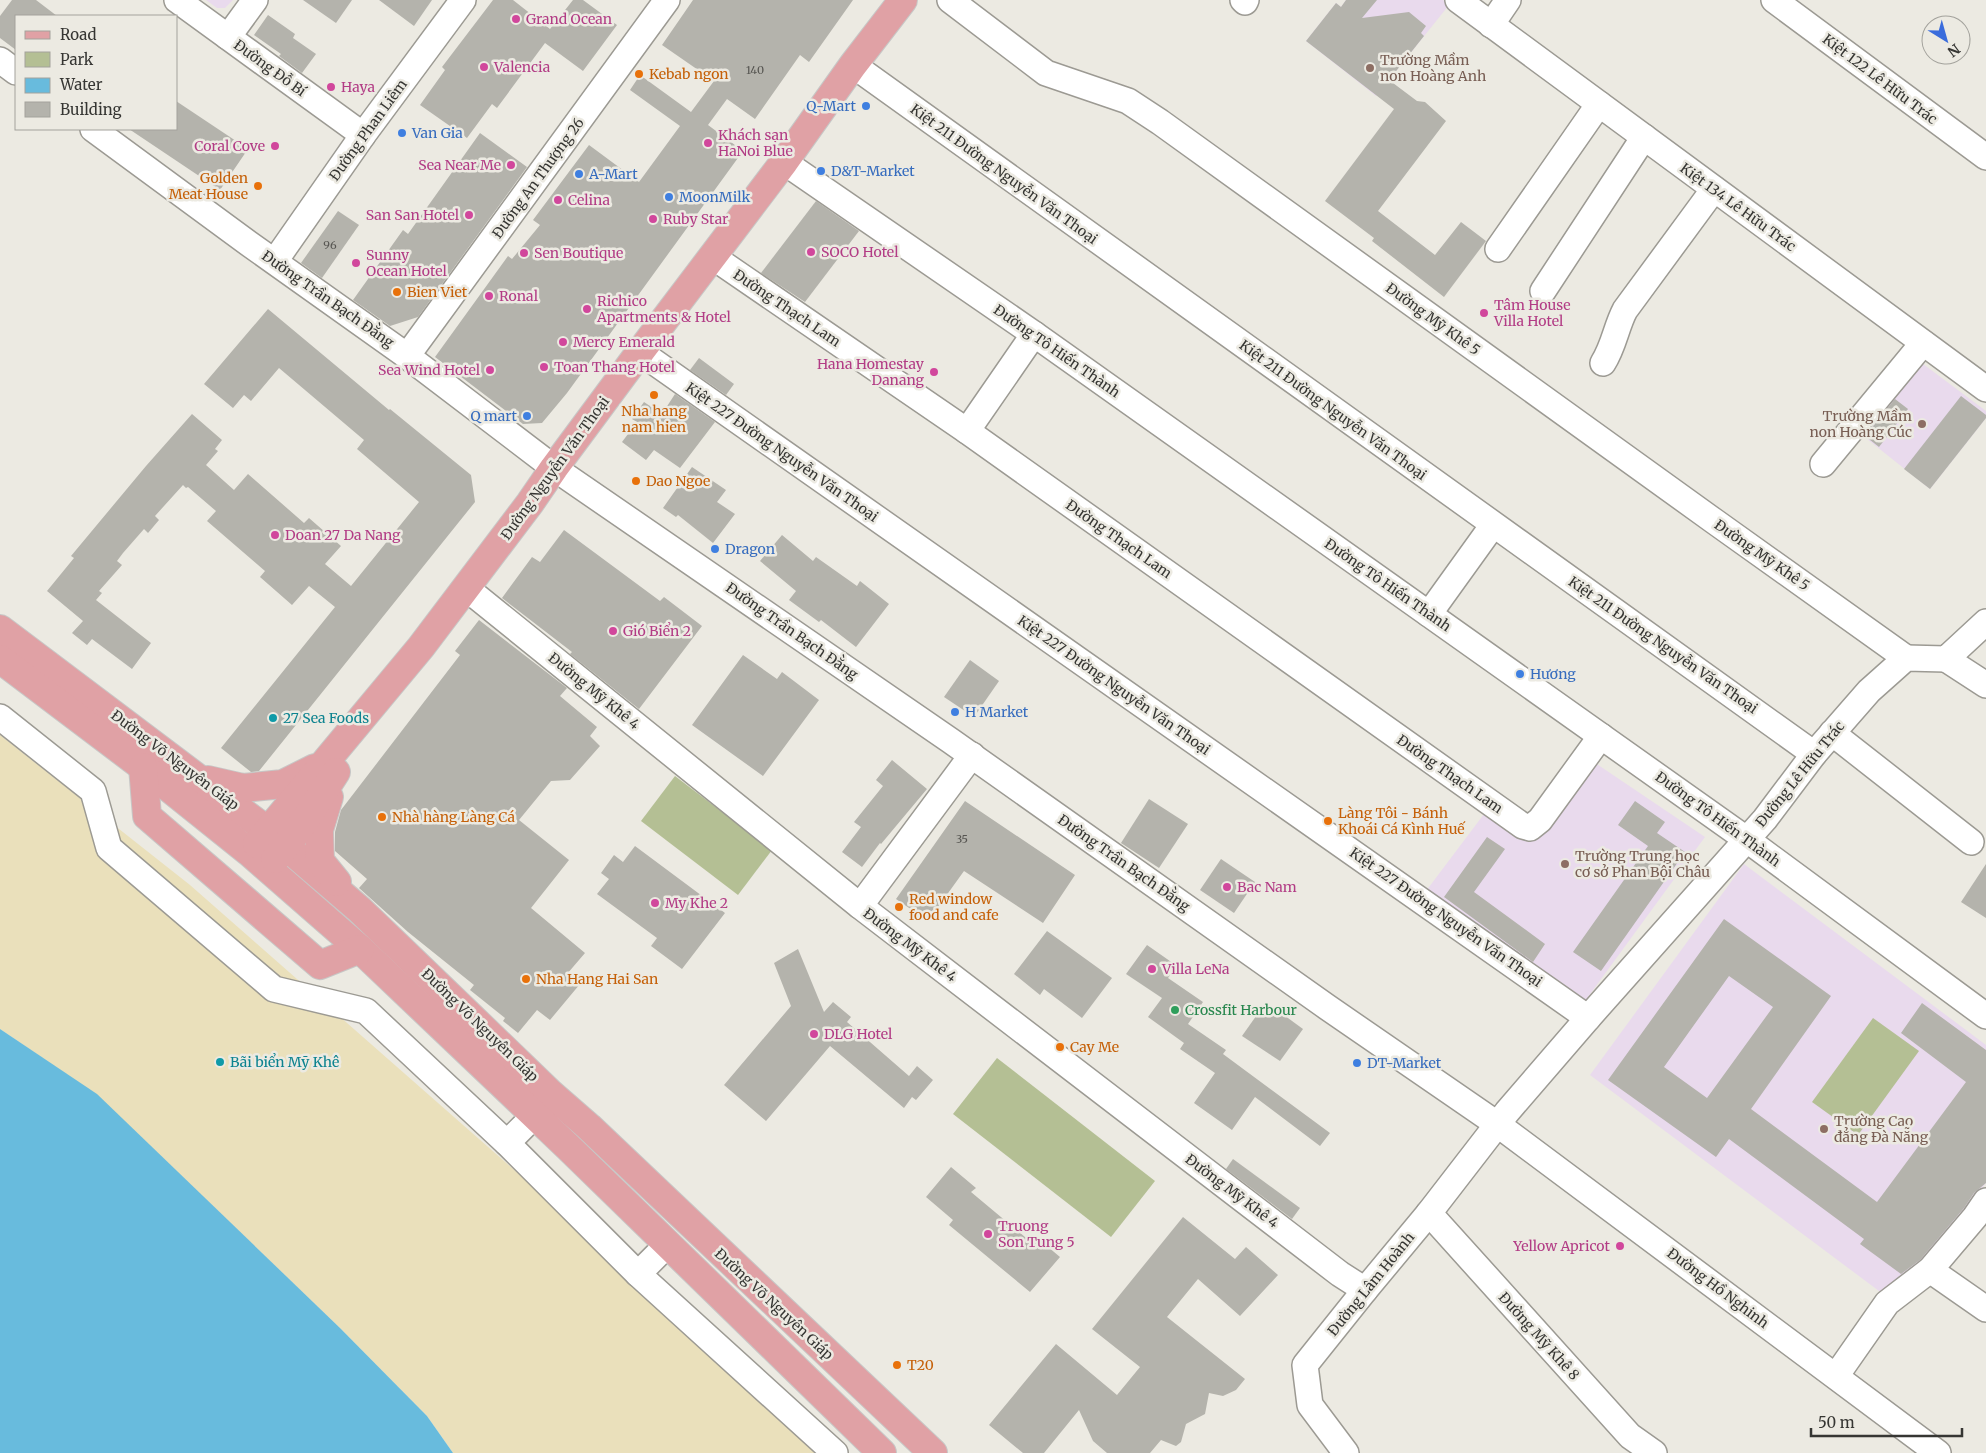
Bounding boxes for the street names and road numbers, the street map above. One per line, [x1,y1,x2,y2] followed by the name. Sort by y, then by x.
[1819,30,1941,128] street label: Kiệt 122 Lê Hữu Trác
[230,36,310,101] street label: Đường Đỗ Bí
[325,76,411,184] street label: Đường Phan Liêm
[907,100,1102,248] street label: Kiệt 211 Đường Nguyễn Văn Thoại
[488,114,588,242] street label: Đường An Thượng 26
[1677,159,1799,255] street label: Kiệt 134 Lê Hữu Trác
[258,245,399,352] street label: Đường Trần Bạch Đằng
[730,265,844,351] street label: Đường Thạch Lam
[1382,279,1484,359] street label: Đường Mỹ Khê 5
[990,301,1124,401] street label: Đường Tô Hiến Thành
[1236,336,1431,484] street label: Kiệt 211 Đường Nguyễn Văn Thoại
[682,378,882,526] street label: Kiệt 227 Đường Nguyễn Văn Thoại
[497,392,613,543] street label: Đường Nguyễn Văn Thoại
[1062,496,1176,582] street label: Đường Thạch Lam
[1711,516,1813,594] street label: Đường Mỹ Khê 5
[1321,535,1455,635] street label: Đường Tô Hiến Thành
[1565,573,1762,718] street label: Kiệt 211 Đường Nguyễn Văn Thoại
[722,577,863,684] street label: Đường Trần Bạch Đằng
[1014,611,1214,759] street label: Kiệt 227 Đường Nguyễn Văn Thoại
[545,649,644,734] street label: Đường Mỹ Khê 4
[108,706,243,814] street label: Đường Võ Nguyên Giáp
[1752,717,1848,831] street label: Đường Lê Hữu Trác
[1393,731,1507,817] street label: Đường Thạch Lam
[1652,768,1784,870] street label: Đường Tô Hiến Thành
[1054,809,1195,916] street label: Đường Trần Bạch Đằng
[1346,843,1546,991] street label: Kiệt 227 Đường Nguyễn Văn Thoại
[860,904,961,986] street label: Đường Mỹ Khê 4
[418,965,542,1086] street label: Đường Võ Nguyên Giáp
[1182,1150,1283,1232] street label: Đường Mỹ Khê 4
[1324,1229,1418,1339] street label: Đường Lâm Hoành
[711,1244,837,1364] street label: Đường Võ Nguyên Giáp
[1664,1244,1772,1332] street label: Đường Hồ Nghinh
[1495,1288,1583,1384] street label: Đường Mỹ Khê 8

